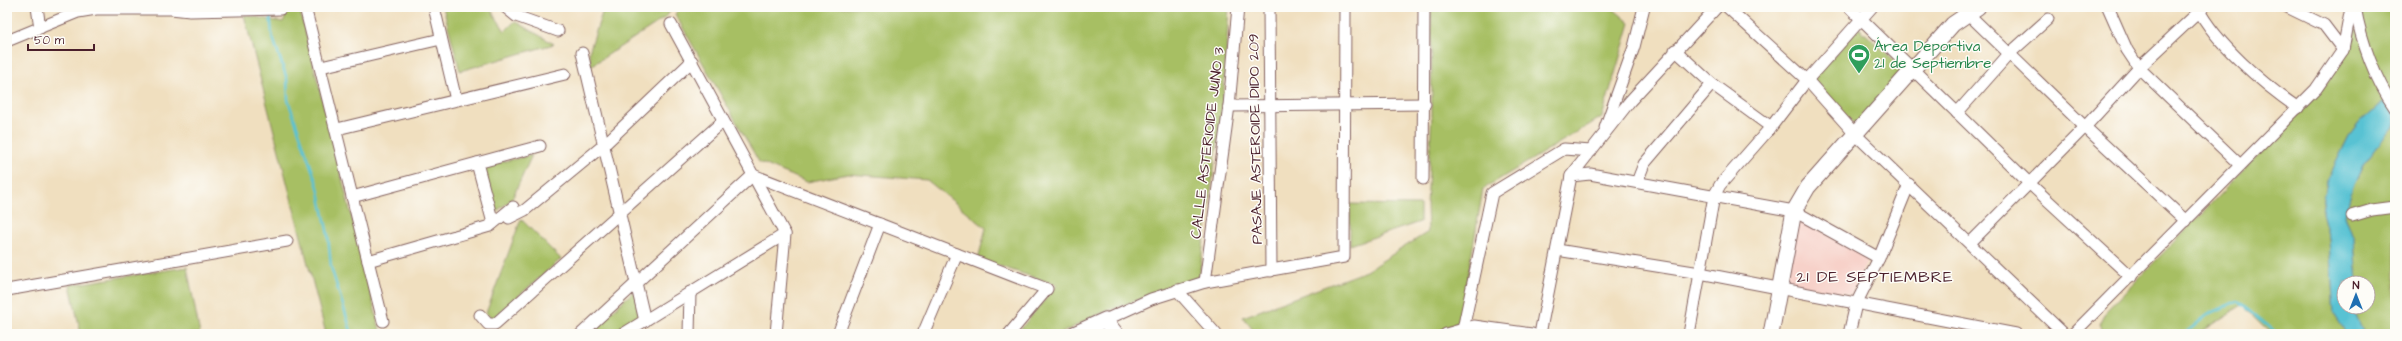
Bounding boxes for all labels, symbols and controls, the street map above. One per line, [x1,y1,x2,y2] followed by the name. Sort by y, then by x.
[28,26,94,52] scale bar
[34,32,65,49] text: 50 m
[1243,33,1268,245] street label: PASAJE ASTEROIDE DIDO 209
[1874,36,1991,74] place label: Área Deportiva 21 de Septiembre
[1846,42,1872,75] sports icon: Área Deportiva 21 de Septiembre
[1185,46,1230,240] street label: CALLE ASTERIOIDE JUNO 3
[1796,266,1954,288] district label: 21 DE SEPTIEMBRE
[2336,275,2376,315] north arrow
[2353,278,2360,293] text: N

